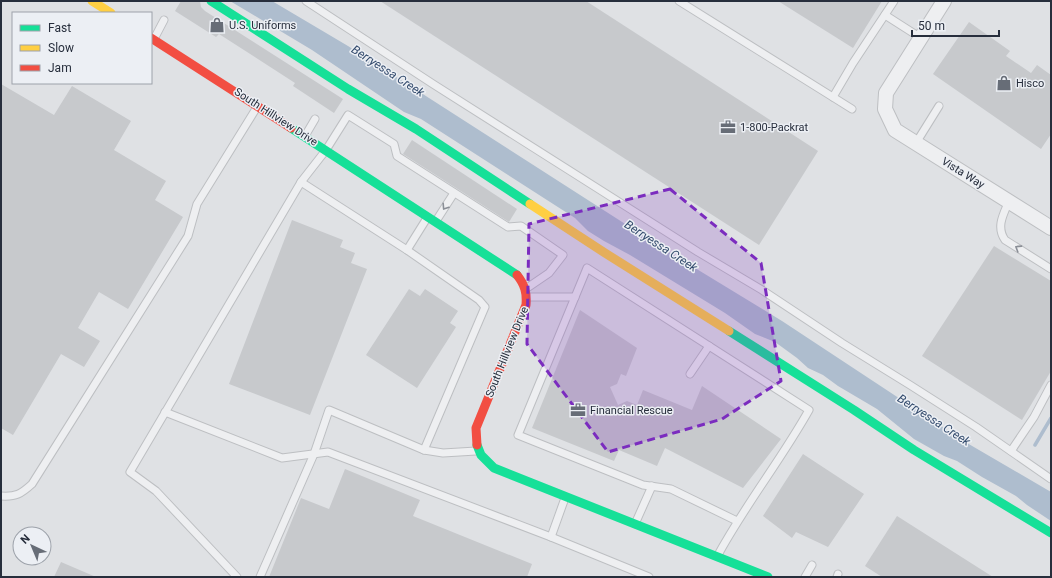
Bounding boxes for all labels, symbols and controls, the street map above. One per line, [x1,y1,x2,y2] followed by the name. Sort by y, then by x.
[12,12,152,84] legend
[912,12,999,38] scale bar
[208,16,226,34] shop icon: U.S. Uniforms
[229,19,297,32] place label: U.S. Uniforms
[918,19,945,33] text: 50 m
[48,21,71,35] text: Fast
[48,41,74,55] text: Slow
[349,42,428,100] water label: Berryessa Creek
[48,61,72,75] text: Jam
[995,74,1013,92] shop icon: Hisco
[1016,77,1044,90] place label: Hisco
[232,85,320,149] street label: South Hillview Drive
[719,118,737,136] office icon: 1-800-Packrat
[740,121,809,134] place label: 1-800-Packrat
[939,155,988,192] street label: Vista Way
[442,203,450,210] one-way arrow
[622,217,701,275] water label: Berryessa Creek
[1015,246,1022,253] one-way arrow
[483,305,531,399] street label: South Hillview Drive
[895,391,974,449] water label: Berryessa Creek
[569,401,587,419] office icon: Financial Rescue
[590,404,673,417] place label: Financial Rescue
[12,526,52,566] north arrow
[18,532,33,547] text: N

